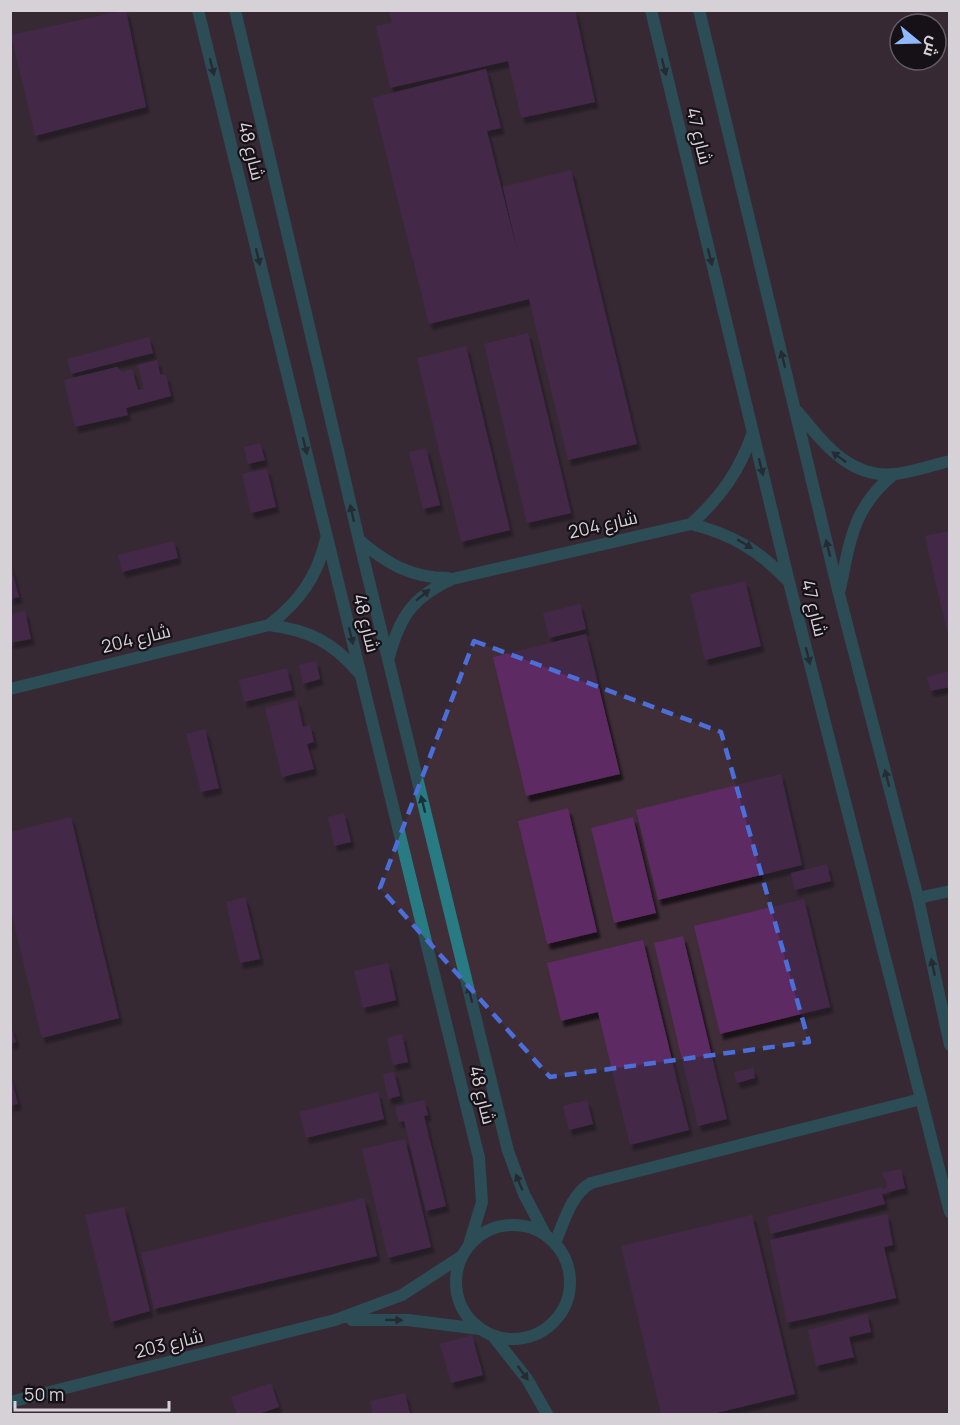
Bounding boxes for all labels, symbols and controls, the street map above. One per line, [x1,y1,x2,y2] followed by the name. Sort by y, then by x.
[888,12,948,72] north arrow
[918,34,946,60] text: ش
[208,58,218,77] one-way arrow
[660,58,670,77] one-way arrow
[680,105,719,167] street label: شارع 47
[232,119,271,183] street label: شارع 48
[254,248,264,266] one-way arrow
[706,248,716,266] one-way arrow
[777,349,787,368] one-way arrow
[300,437,310,455] one-way arrow
[832,451,848,463] one-way arrow
[757,458,767,476] one-way arrow
[347,504,357,522] one-way arrow
[566,504,640,545] street label: شارع 204
[737,539,753,550] one-way arrow
[823,539,833,557] one-way arrow
[795,577,834,639] street label: شارع 47
[415,590,430,602] one-way arrow
[347,591,386,655] street label: شارع 48
[99,618,173,659] street label: شارع 204
[346,626,356,645] one-way arrow
[803,647,813,665] one-way arrow
[882,768,892,787] one-way arrow
[418,795,428,813] one-way arrow
[928,957,937,976] one-way arrow
[464,984,474,1003] one-way arrow
[463,1063,502,1127] street label: شارع 48
[514,1173,524,1191] one-way arrow
[384,1315,403,1324] one-way arrow
[132,1323,206,1364] street label: شارع 203
[517,1364,529,1380] one-way arrow
[15,1374,170,1412] scale bar
[24,1382,64,1406] text: 50 m

